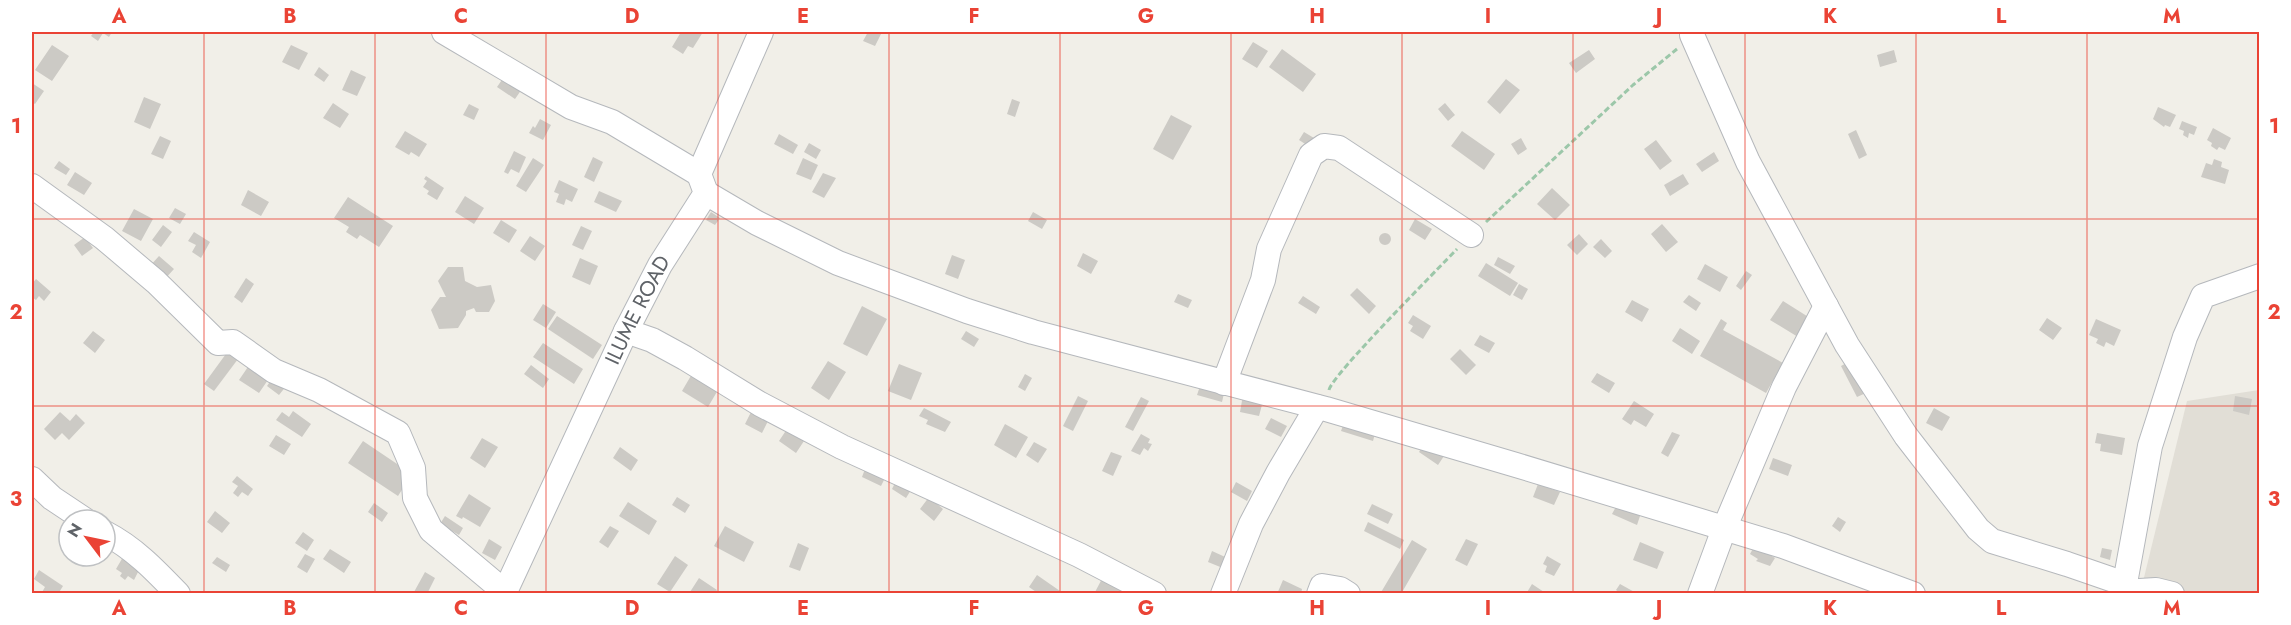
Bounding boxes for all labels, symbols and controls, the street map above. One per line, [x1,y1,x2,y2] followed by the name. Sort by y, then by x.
[111,2,127,31] text: A
[283,2,297,31] text: B
[454,2,468,31] text: C
[625,2,639,31] text: D
[797,2,809,31] text: E
[968,2,980,31] text: F
[1138,2,1154,31] text: G
[1309,2,1325,31] text: H
[1485,2,1491,31] text: I
[1652,2,1662,31] text: J
[1823,2,1837,31] text: K
[1996,2,2007,31] text: L
[2163,2,2181,31] text: M
[11,112,21,141] text: 1
[2269,112,2279,141] text: 1
[598,249,678,369] street label: ILUME ROAD
[9,298,23,327] text: 2
[2267,298,2281,327] text: 2
[10,485,22,514] text: 3
[2268,485,2280,514] text: 3
[57,508,117,568] north arrow
[62,519,88,542] text: N
[111,594,127,623] text: A
[283,594,297,623] text: B
[454,594,468,623] text: C
[625,594,639,623] text: D
[797,594,809,623] text: E
[968,594,980,623] text: F
[1138,594,1154,623] text: G
[1309,594,1325,623] text: H
[1485,594,1491,623] text: I
[1652,594,1662,623] text: J
[1823,594,1837,623] text: K
[1996,594,2007,623] text: L
[2163,594,2181,623] text: M

